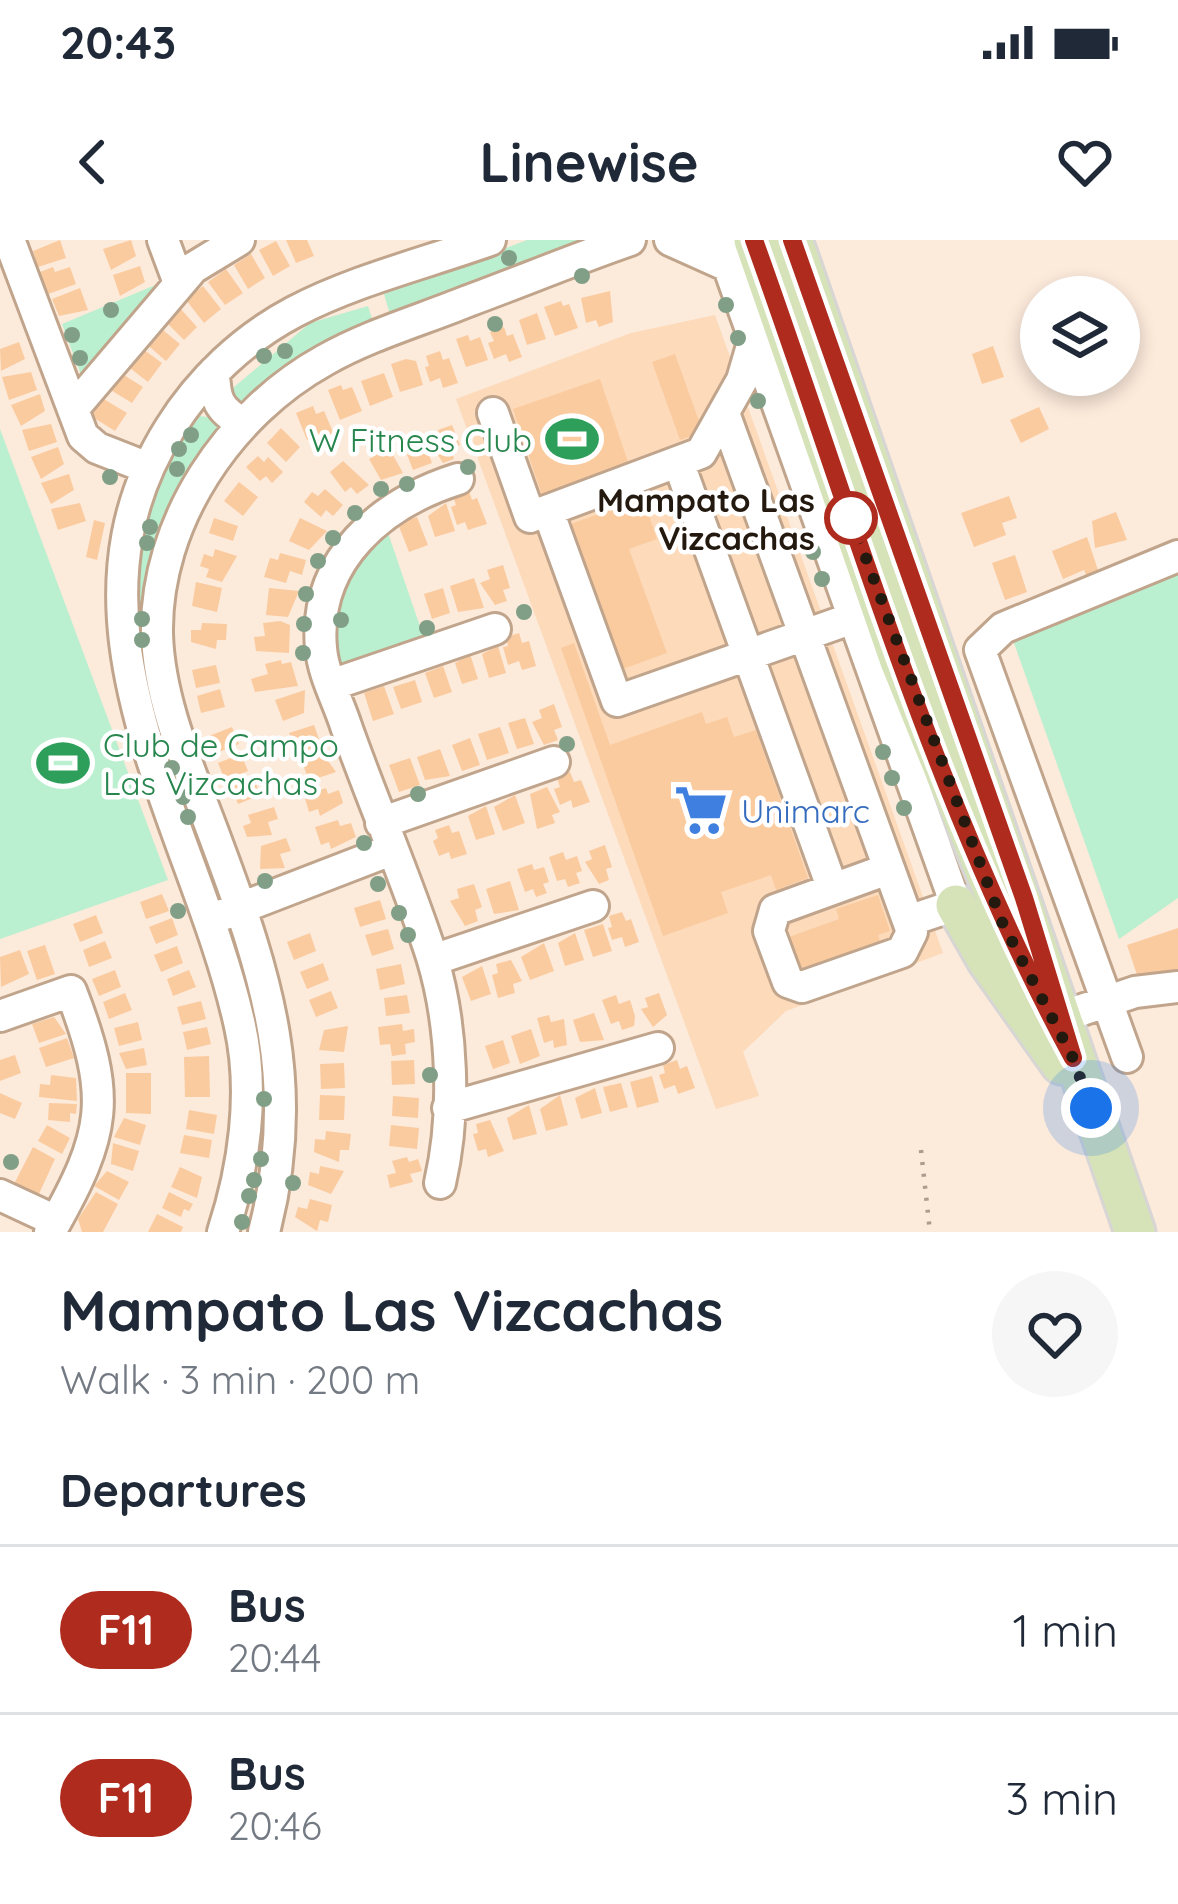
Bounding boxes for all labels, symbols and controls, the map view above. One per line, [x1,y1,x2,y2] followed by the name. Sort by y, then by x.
[60,14,176,70] text: 20:43
[479,128,699,196] text: Linewise
[60,129,126,195] icon: back
[1052,129,1118,195] icon: heart
[1020,276,1140,396] map controls
[1020,276,1140,396] button: layers
[543,410,601,468] sports icon: W Fitness Club
[309,419,532,460] place label: W Fitness Club
[597,479,815,558] place label: Mampato Las Vizcachas
[826,493,876,543] marker: Mampato Las Vizcachas
[103,724,339,803] place label: Club de Campo Las Vizcachas
[34,734,92,792] sports icon: Club de Campo Las Vizcachas
[672,781,730,839] supermarket icon: Unimarc
[741,790,870,831] place label: Unimarc
[1061,1078,1121,1138] your location
[992,1271,1118,1397] button: heart
[60,1274,723,1345] text: Mampato Las Vizcachas
[60,1355,420,1404] text: Walk · 3 min · 200 m
[60,1462,307,1518] text: Departures
[228,1577,306,1633] text: Bus
[1012,1602,1118,1658] text: 1 min
[98,1603,154,1656] text: F11
[228,1633,321,1682] text: 20:44
[228,1745,306,1801] text: Bus
[1005,1770,1118,1826] text: 3 min
[98,1771,154,1824] text: F11
[228,1801,322,1850] text: 20:46

